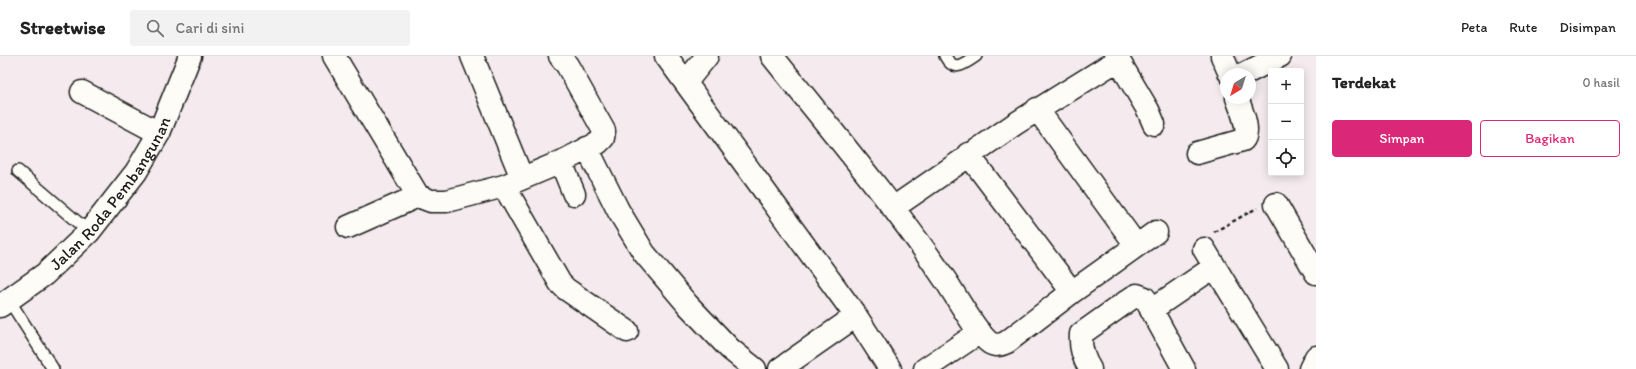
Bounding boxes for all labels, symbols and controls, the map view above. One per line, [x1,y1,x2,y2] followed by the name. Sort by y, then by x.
[130,10,410,46] search box
[20,16,106,39] text: Streetwise
[144,17,166,39] icon: search
[176,19,244,37] text: Cari di sini
[1461,19,1487,36] text: Peta
[1509,19,1537,36] text: Rute
[1559,19,1616,36] text: Disimpan
[1220,68,1256,104] north arrow
[1268,68,1304,176] map controls
[1268,68,1304,104] button: +
[1332,72,1396,92] text: Terdekat
[1583,75,1620,90] text: 0 hasil
[1268,104,1304,140] button: −
[46,113,175,274] street label: Jalan Roda Pembangunan
[1332,120,1472,157] button: Simpan
[1480,120,1620,157] button: Bagikan
[1268,140,1304,176] button: locate

